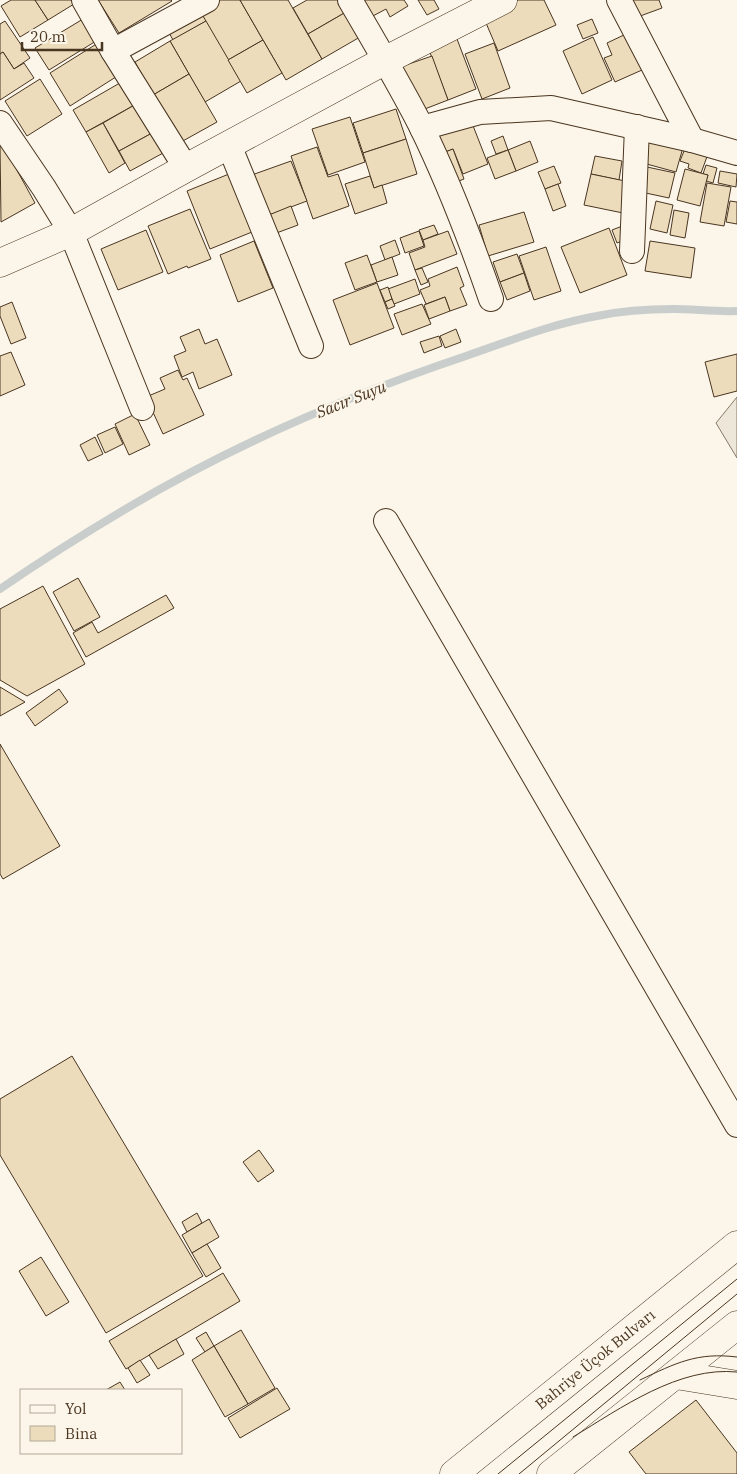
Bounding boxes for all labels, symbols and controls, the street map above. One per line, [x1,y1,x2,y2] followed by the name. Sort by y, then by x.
[22,20,102,52] scale bar
[30,27,66,46] text: 20 m
[312,376,389,422] water label: Sacır Suyu
[531,1305,659,1413] street label: Bahriye Üçok Bulvarı
[20,1389,182,1454] legend
[65,1399,86,1418] text: Yol
[65,1424,98,1443] text: Bina

